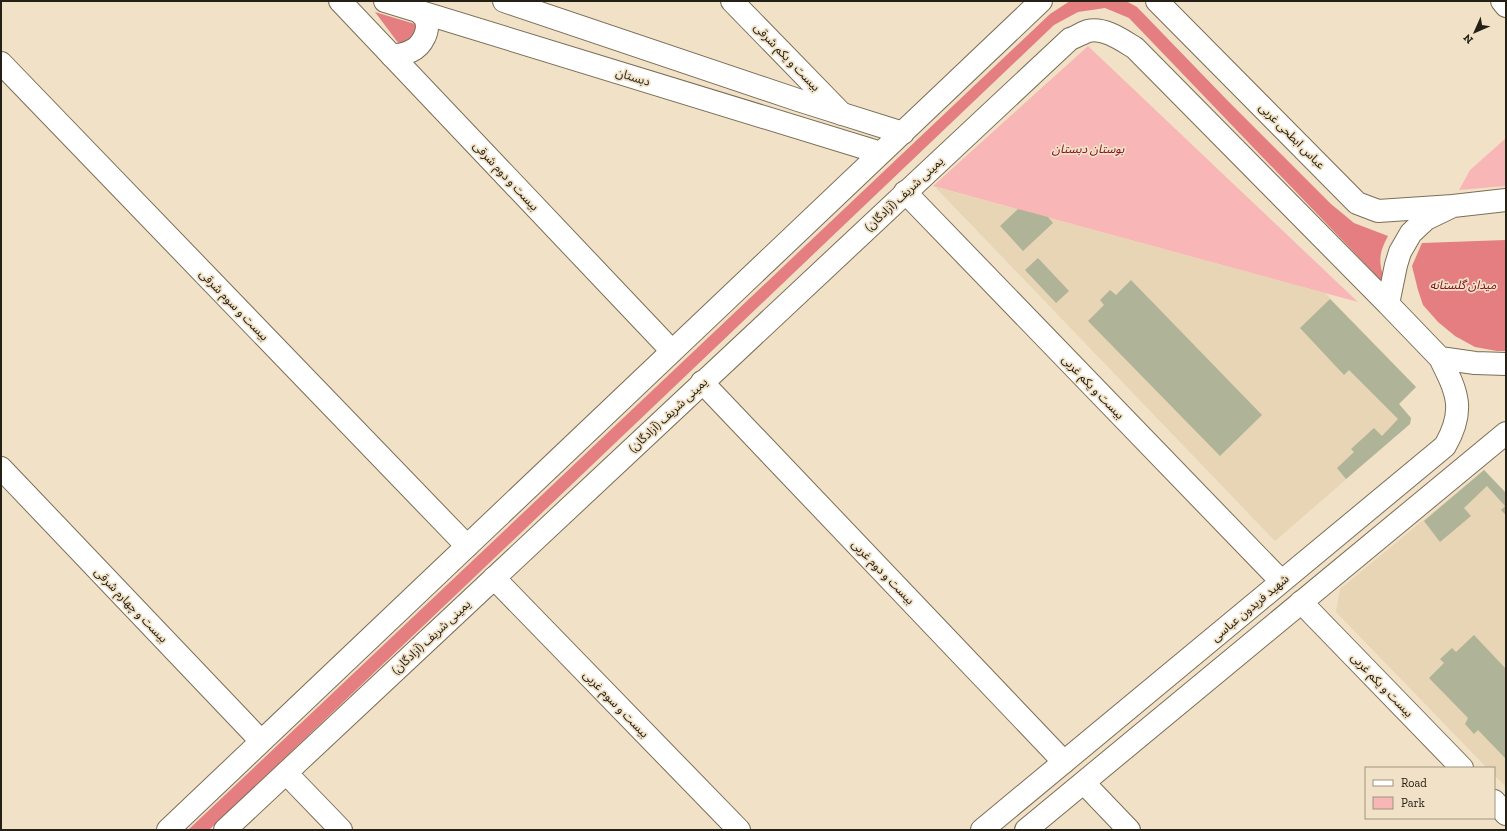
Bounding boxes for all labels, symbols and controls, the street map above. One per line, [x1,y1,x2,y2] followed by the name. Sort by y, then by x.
[1455,12,1495,52] north arrow
[750,20,823,95] street label: بیست و یکم شرقی
[1460,31,1476,46] text: N
[614,65,652,89] street label: دبستان
[1256,100,1328,172] street label: عباس ابطحی غربی
[469,139,542,215] street label: بیست و دوم شرقی
[1052,142,1125,156] park label: بوستان دبستان
[862,154,946,234] street label: یمینی شریف (آزادگان)
[195,267,271,345] street label: بیست و سوم شرقی
[1430,278,1497,292] park label: میدان گلستانه
[1058,352,1127,423] street label: بیست و یکم غربی
[626,375,710,455] street label: یمینی شریف (آزادگان)
[847,537,917,608] street label: بیست و دوم غربی
[90,565,170,647] street label: بیست و چهارم شرقی
[1208,571,1292,645] street label: شهید فریدون عباسی
[389,597,473,677] street label: یمینی شریف (آزادگان)
[1347,650,1416,721] street label: بیست و یکم غربی
[579,668,652,742] street label: بیست و سوم غربی
[1365,767,1495,819] legend
[1401,776,1427,790] text: Road
[1401,796,1426,810] text: Park

